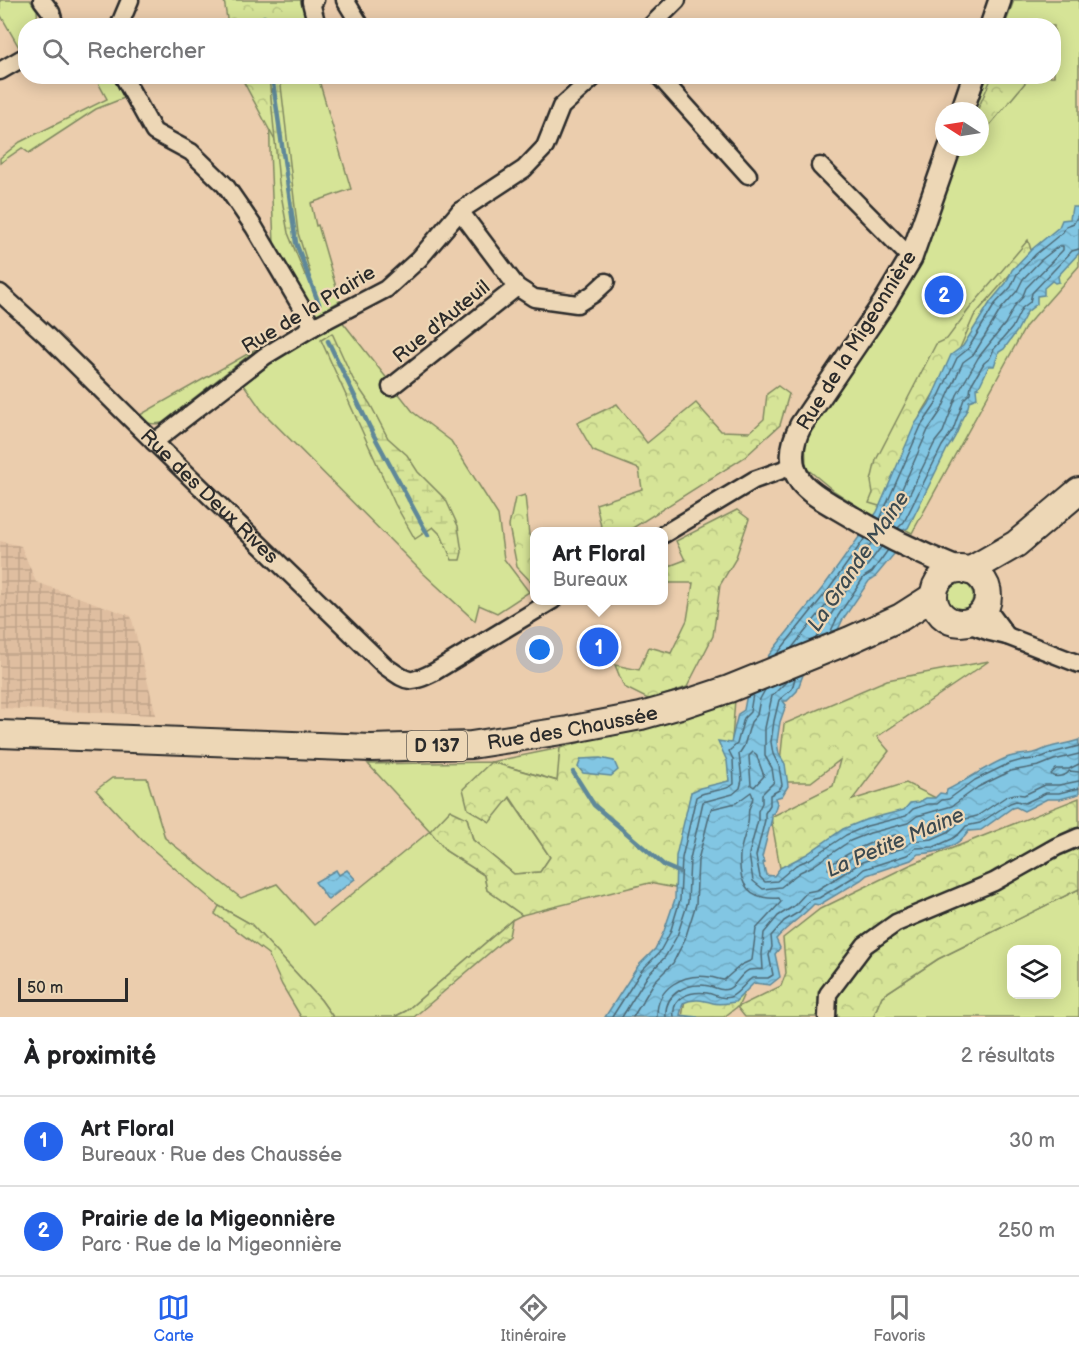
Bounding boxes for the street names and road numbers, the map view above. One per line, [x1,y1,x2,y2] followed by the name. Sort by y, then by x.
[792,246,922,435] street label: Rue de la Migeonnière
[237,260,380,359] street label: Rue de la Prairie
[388,275,495,368] street label: Rue d'Auteuil
[135,425,283,569] street label: Rue des Deux Rives
[485,701,661,755] street label: Rue des Chaussée
[407,731,467,761] road number: D 137

